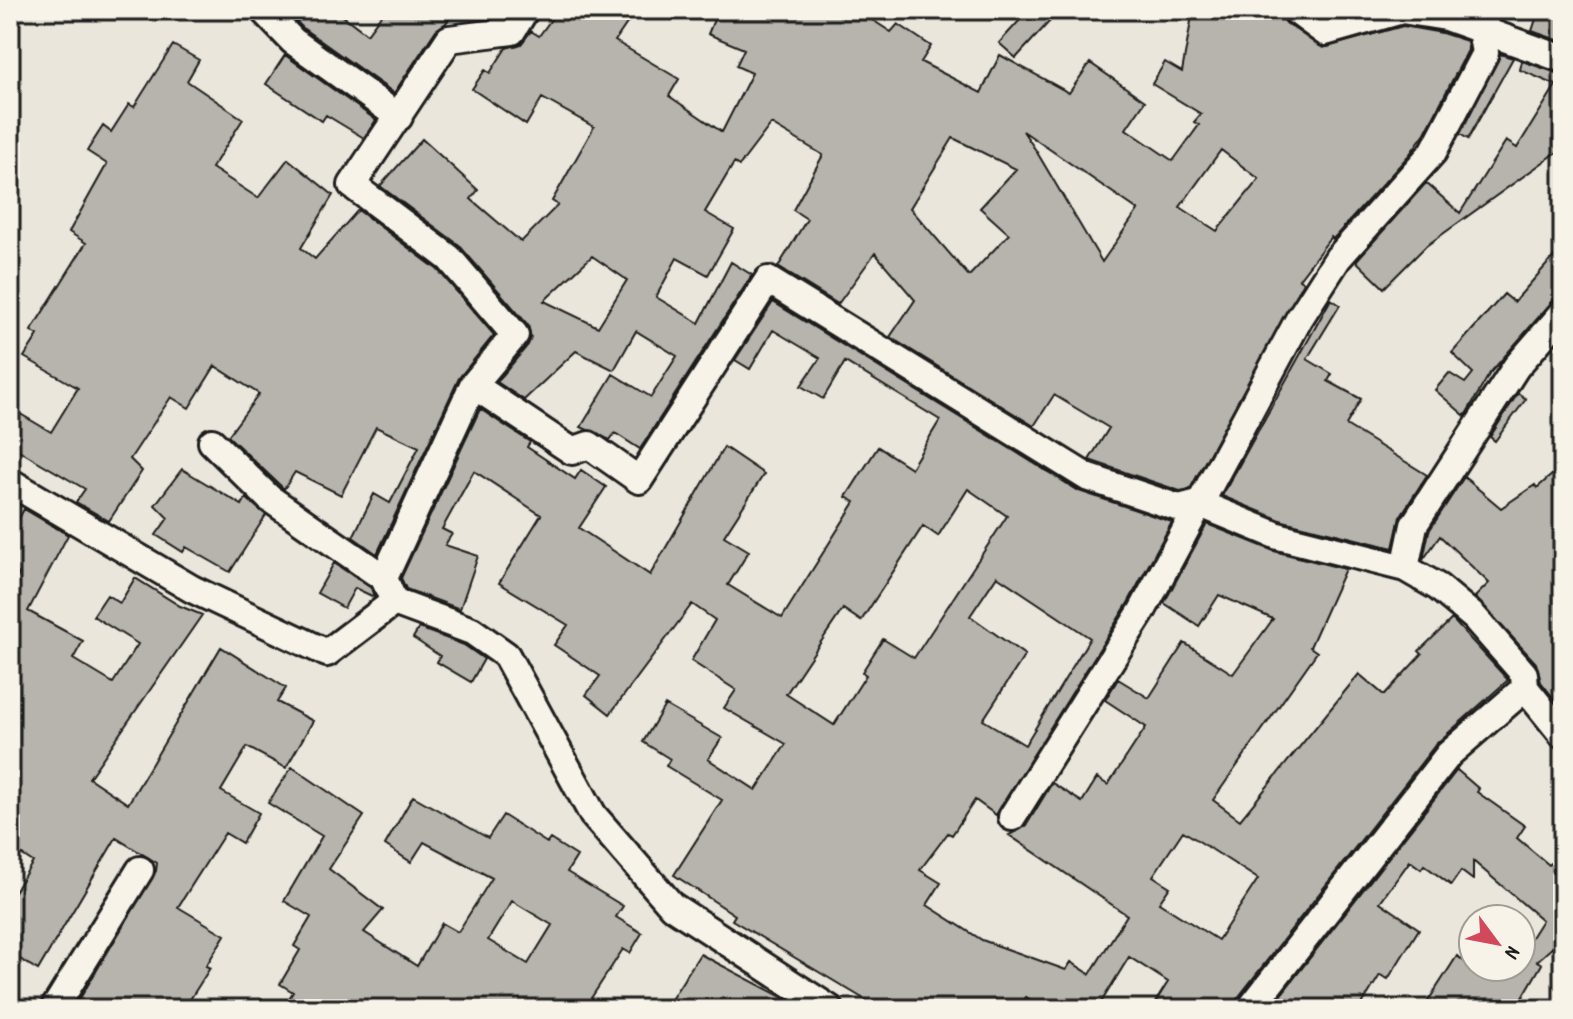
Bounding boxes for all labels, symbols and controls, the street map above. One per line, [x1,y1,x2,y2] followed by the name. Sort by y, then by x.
[1457,903,1537,983] north arrow
[1495,939,1527,965] text: N

